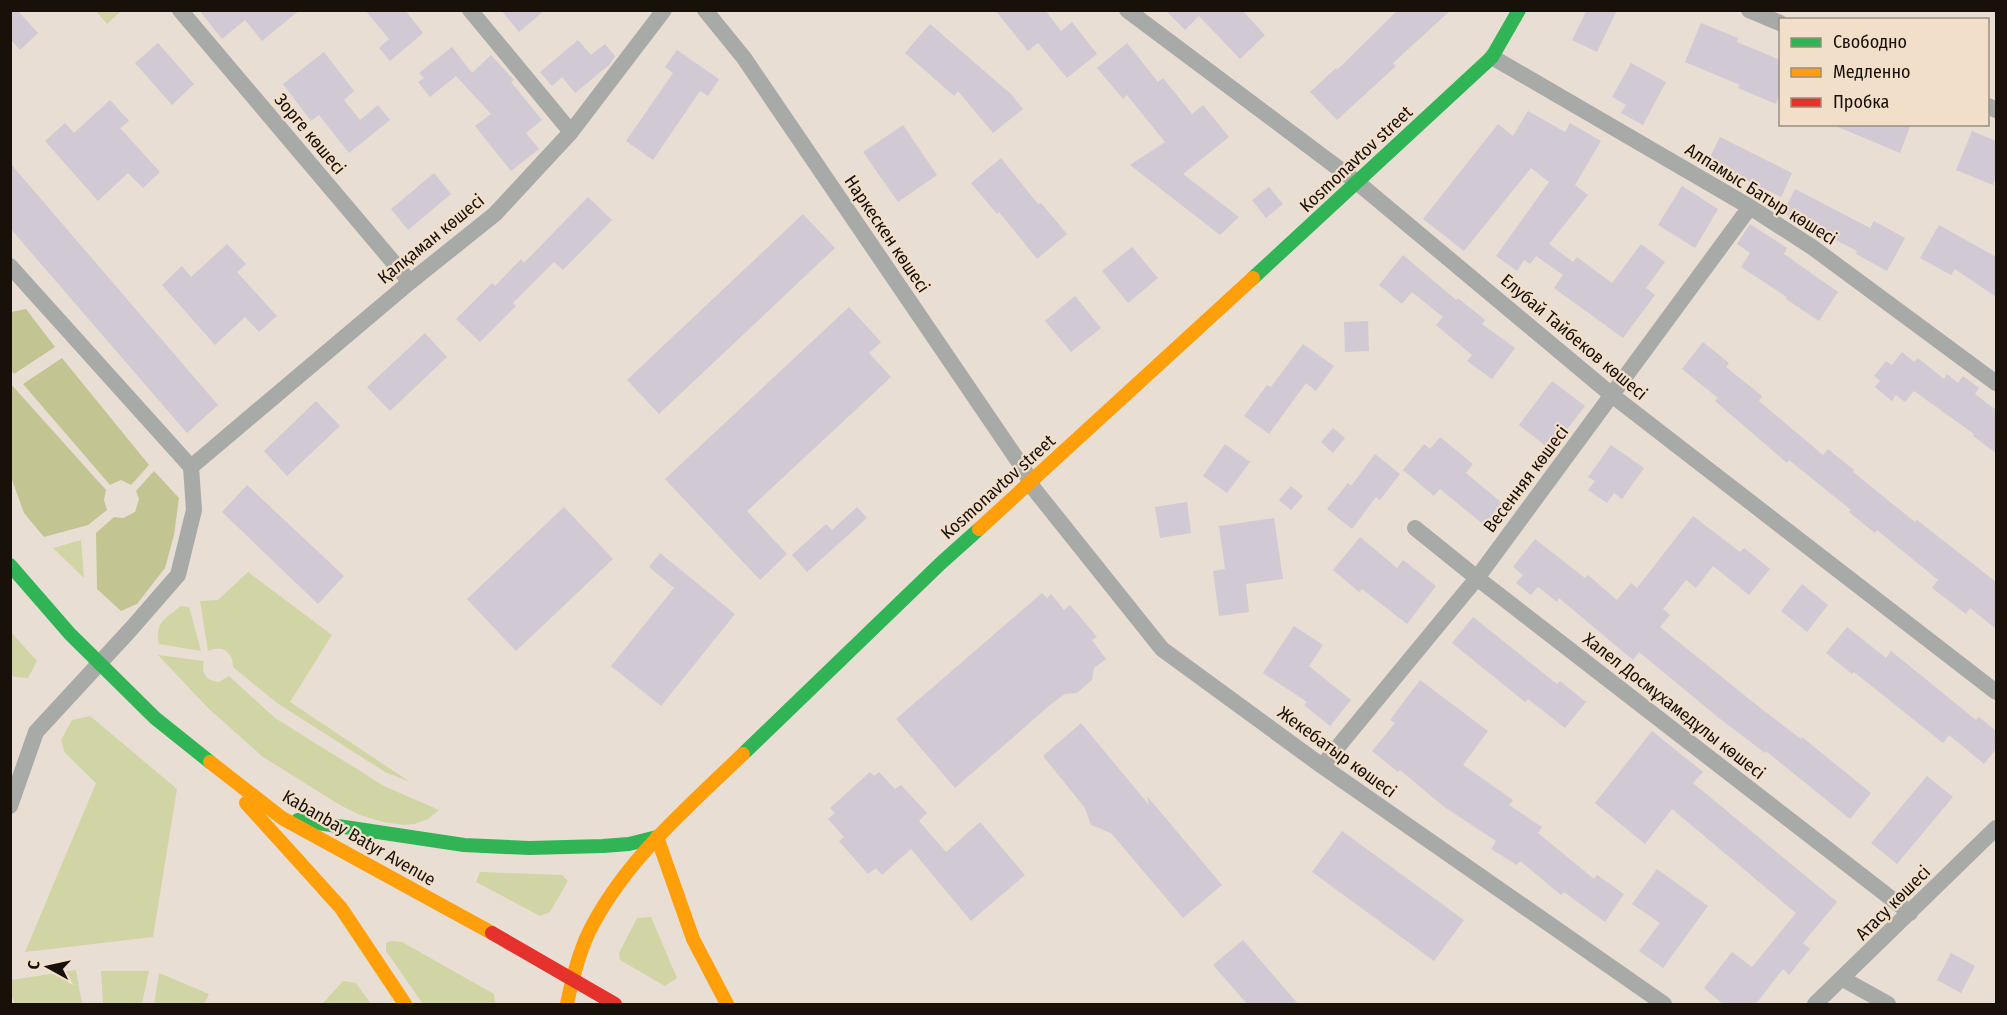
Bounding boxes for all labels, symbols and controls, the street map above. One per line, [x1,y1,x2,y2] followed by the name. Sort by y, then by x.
[1779,18,1989,126] legend
[1833,31,1907,53] text: Свободно
[1833,61,1911,83] text: Медленно
[270,89,350,179] street label: Зорге көшесі
[1833,91,1889,113] text: Пробка
[1295,101,1417,217] street label: Kosmonavtov street
[1681,138,1841,250] street label: Алпамыс Батыр көшесі
[840,171,934,297] street label: Наркескен көшесі
[373,189,489,289] street label: Қалқаман көшесі
[1496,269,1652,405] street label: Елубай Тайбеков көшесі
[1479,421,1573,537] street label: Весенняя көшесі
[936,430,1060,544] street label: Kosmonavtov street
[1579,628,1769,784] street label: Халел Досмұхамедұлы көшесі
[1273,701,1401,803] street label: Жекебатыр көшесі
[278,785,440,891] street label: Kabanbay Batyr Avenue
[1851,861,1935,945] street label: Атасу көшесі
[18,937,78,997] north arrow
[24,959,44,970] text: С

